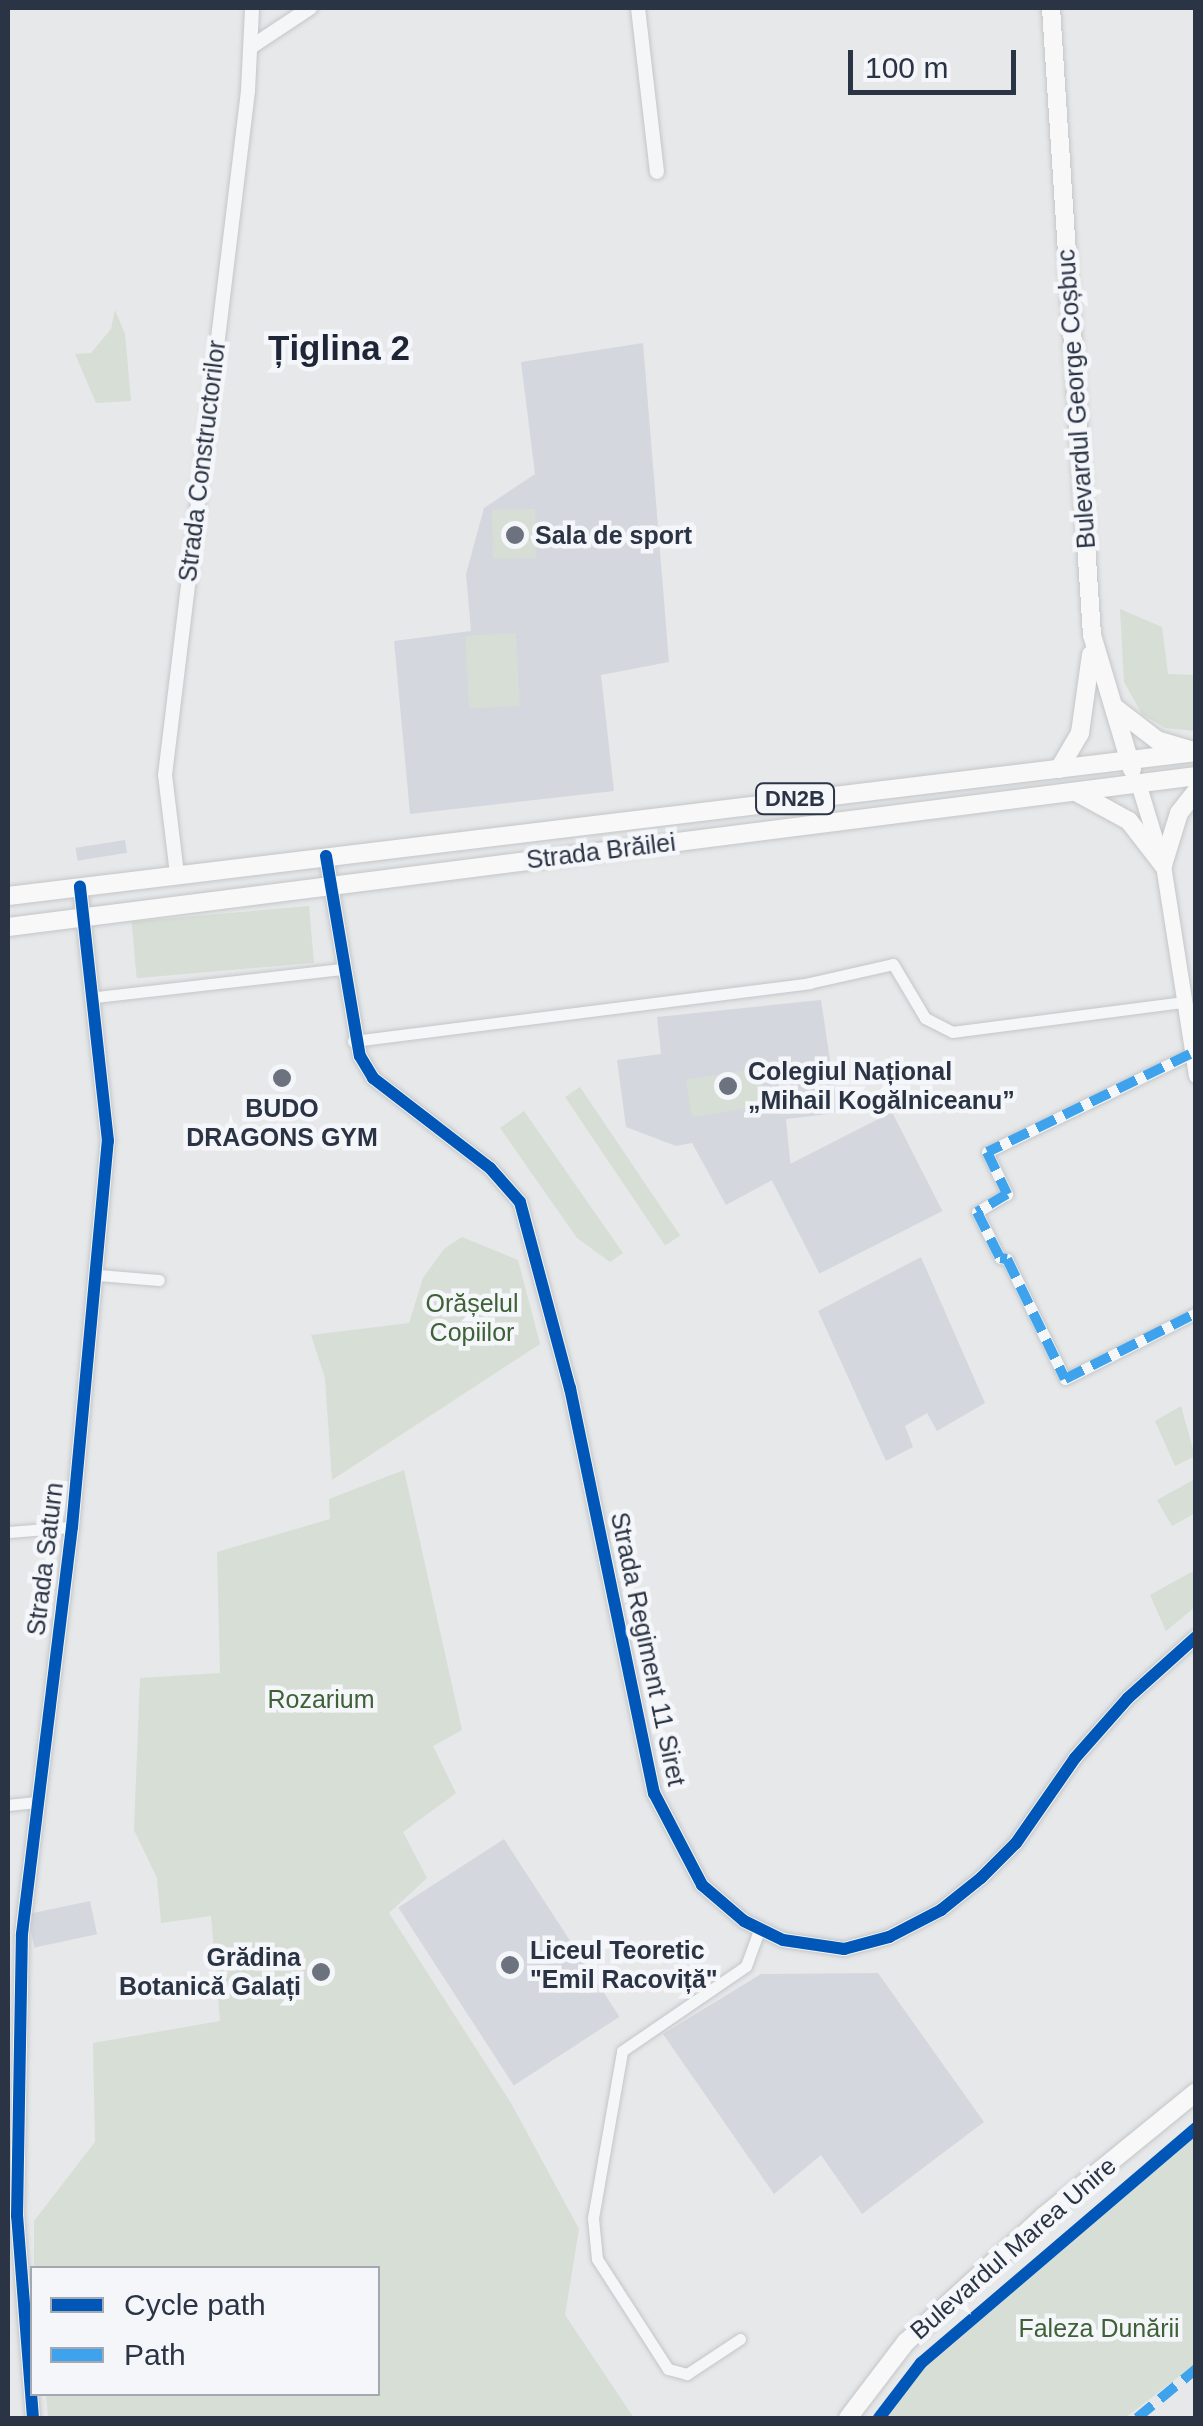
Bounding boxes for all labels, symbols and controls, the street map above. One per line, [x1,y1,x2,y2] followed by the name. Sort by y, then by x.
[853,30,1020,92] scale bar
[865,51,948,84] text: 100 m
[1051,248,1101,550] street label: Bulevardul George Coșbuc
[268,327,410,369] district label: Țiglina 2
[172,339,232,583] street label: Strada Constructorilor
[535,520,692,550] place label: Sala de sport
[504,524,526,546] marker: Sala de sport
[755,782,835,816] road number: DN2B
[525,827,677,875] street label: Strada Brăilei
[748,1057,1015,1116] place label: Colegiul Național „Mihail Kogălniceanu”
[271,1067,293,1089] marker: BUDO DRAGONS GYM
[717,1075,739,1097] marker: Colegiul Național „Mihail Kogălniceanu”
[186,1094,378,1153] place label: BUDO DRAGONS GYM
[425,1289,519,1348] park label: Orășelul Copiilor
[21,1481,69,1637] street label: Strada Saturn
[604,1510,692,1788] street label: Strada Regiment 11 Siret
[268,1684,374,1714] park label: Rozarium
[530,1936,718,1995] place label: Liceul Teoretic "Emil Racoviță"
[119,1943,301,2002] place label: Grădina Botanică Galați
[499,1954,521,1976] marker: Liceul Teoretic "Emil Racoviță"
[310,1961,332,1983] marker: Grădina Botanică Galați
[904,2151,1122,2345] street label: Bulevardul Marea Unire
[30,2266,380,2396] legend
[124,2288,266,2321] text: Cycle path
[1018,2313,1180,2343] park label: Faleza Dunării
[124,2338,186,2371] text: Path

